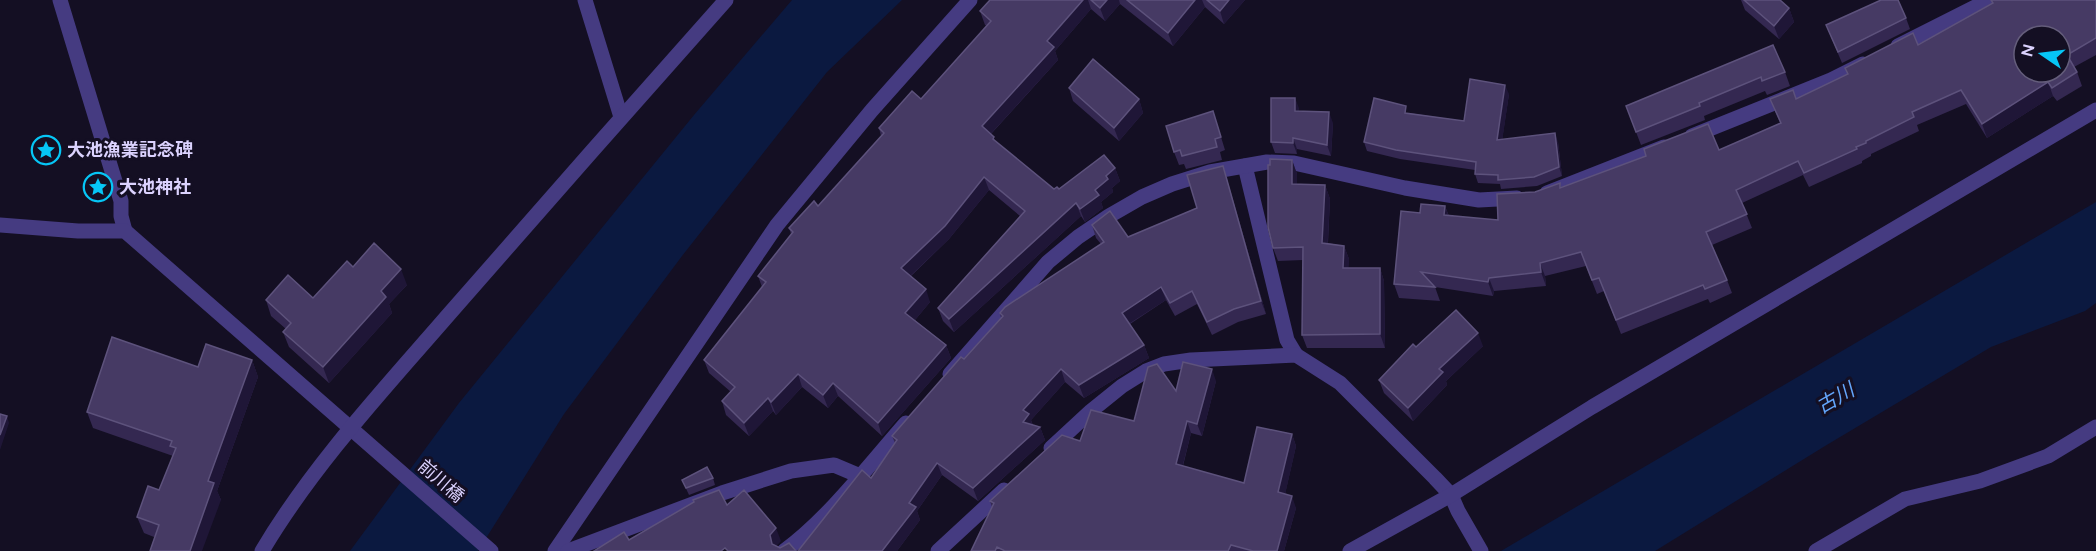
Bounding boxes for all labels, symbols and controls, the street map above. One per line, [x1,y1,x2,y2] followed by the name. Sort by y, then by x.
[2012,24,2072,84] north arrow
[2017,42,2039,59] text: N
[30,134,62,166] place icon: 大池漁業記念碑
[67,139,193,161] place label: 大池漁業記念碑
[82,171,114,203] place icon: 大池神社
[119,176,191,198] place label: 大池神社
[1812,377,1860,418] water label: 古川
[413,455,469,507] street label: 前川橋

